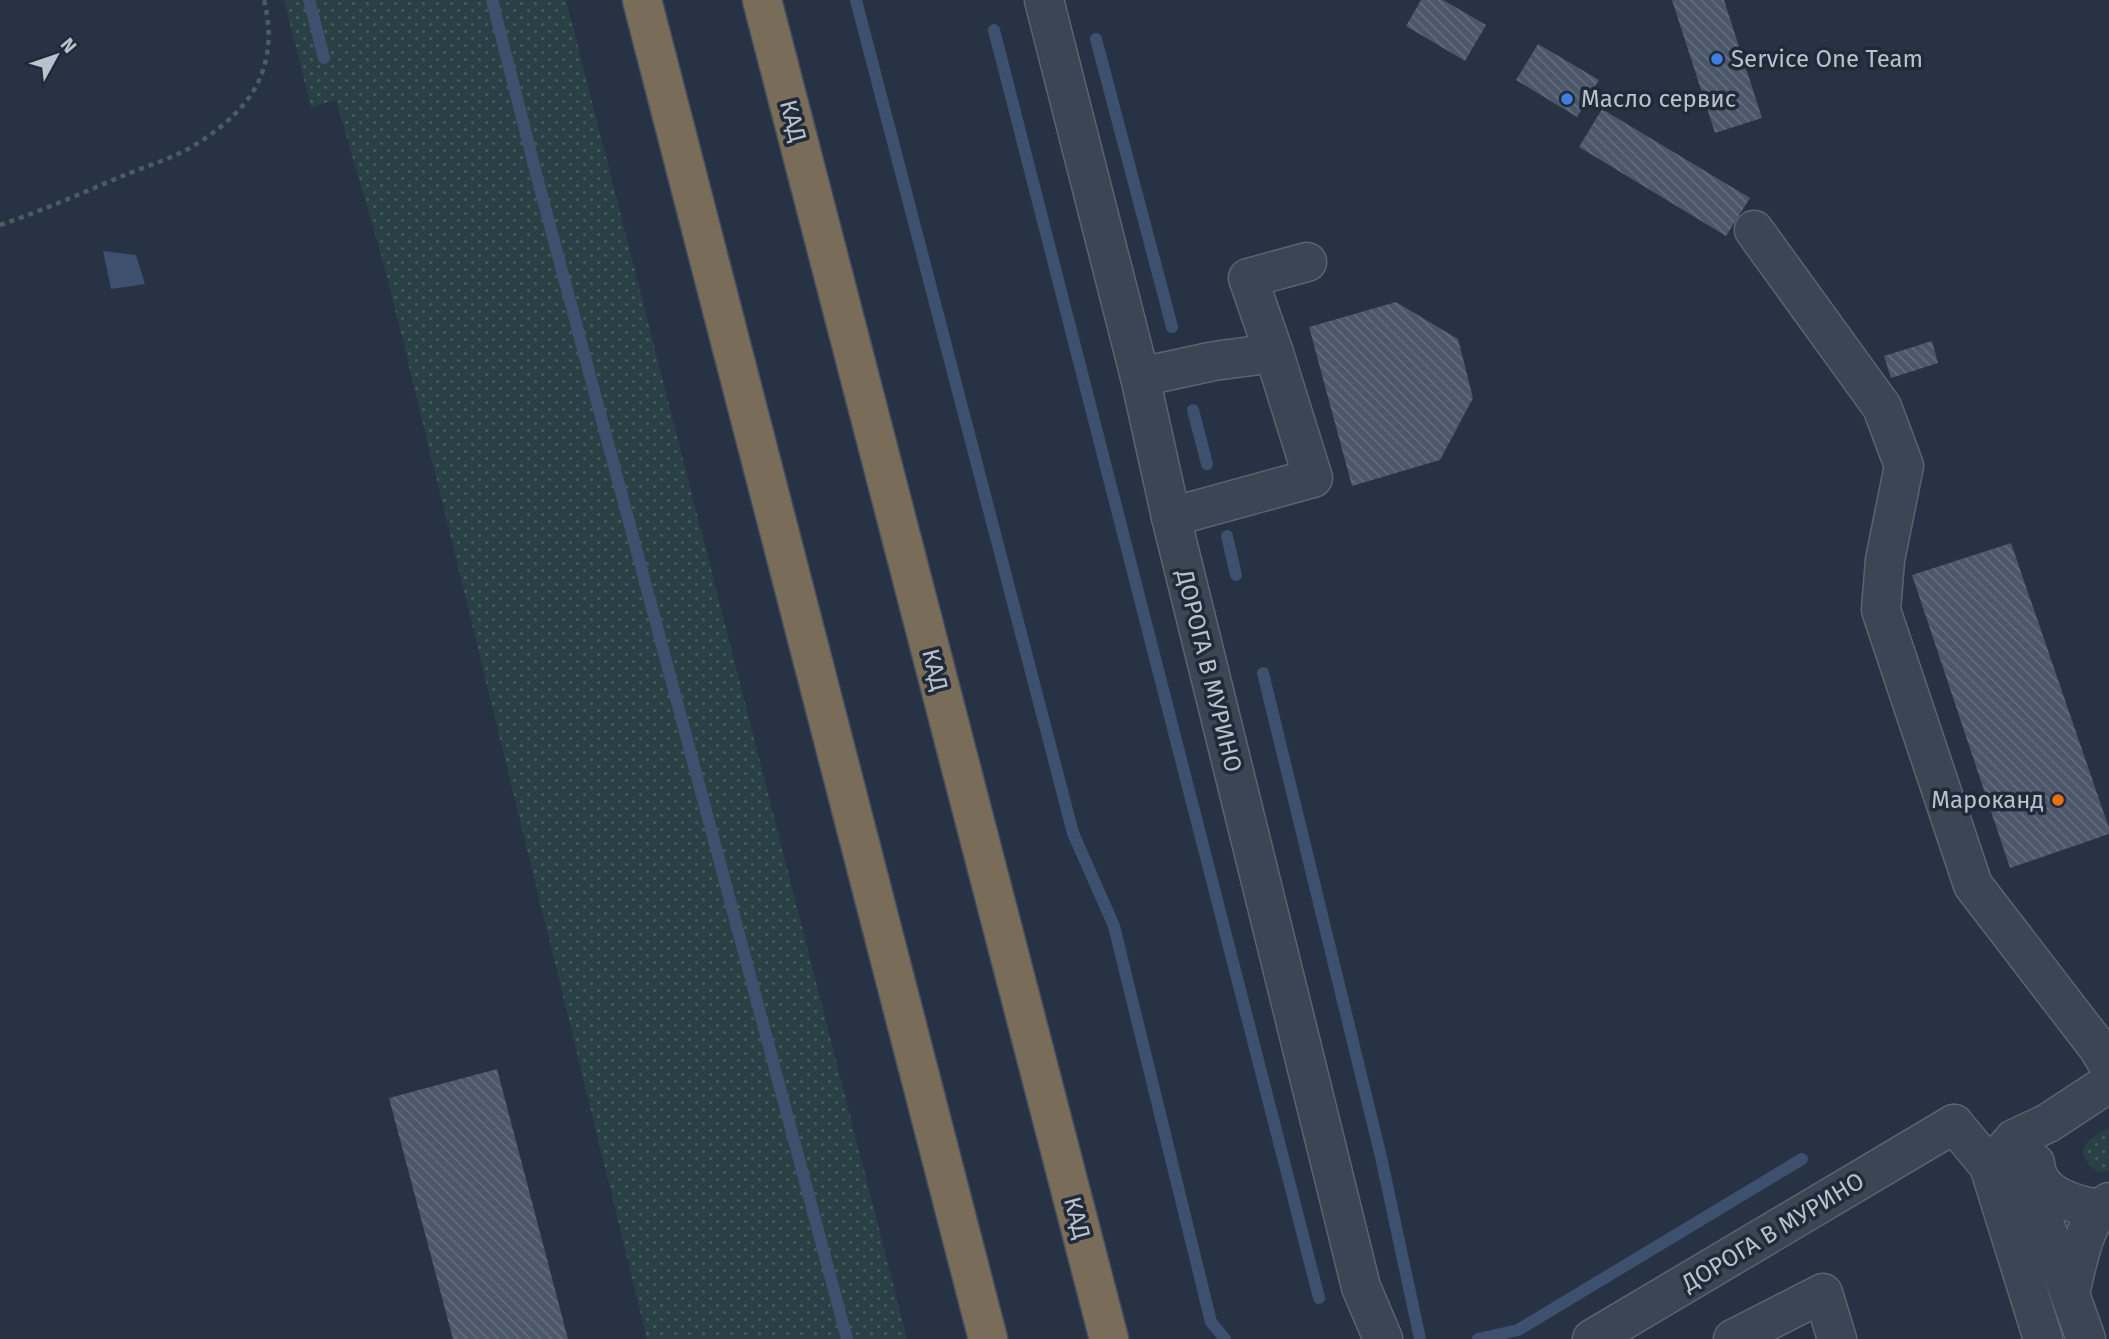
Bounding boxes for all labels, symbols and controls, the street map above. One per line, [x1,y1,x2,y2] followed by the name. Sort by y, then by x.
[21,21,91,91] north arrow
[56,33,82,58] text: N
[1731,45,1923,73] place label: Service One Team
[1709,51,1725,67] marker: Service One Team
[1581,85,1736,113] place label: Масло сервис
[1559,91,1575,107] marker: Масло сервис
[774,97,812,145] street label: КАД
[1170,566,1248,775] street label: ДОРОГА В МУРИНО
[916,646,954,694] street label: КАД
[1931,786,2044,814] place label: Мароканд
[2050,792,2066,808] marker: Мароканд
[1676,1167,1869,1298] street label: ДОРОГА В МУРИНО
[1058,1194,1096,1242] street label: КАД

